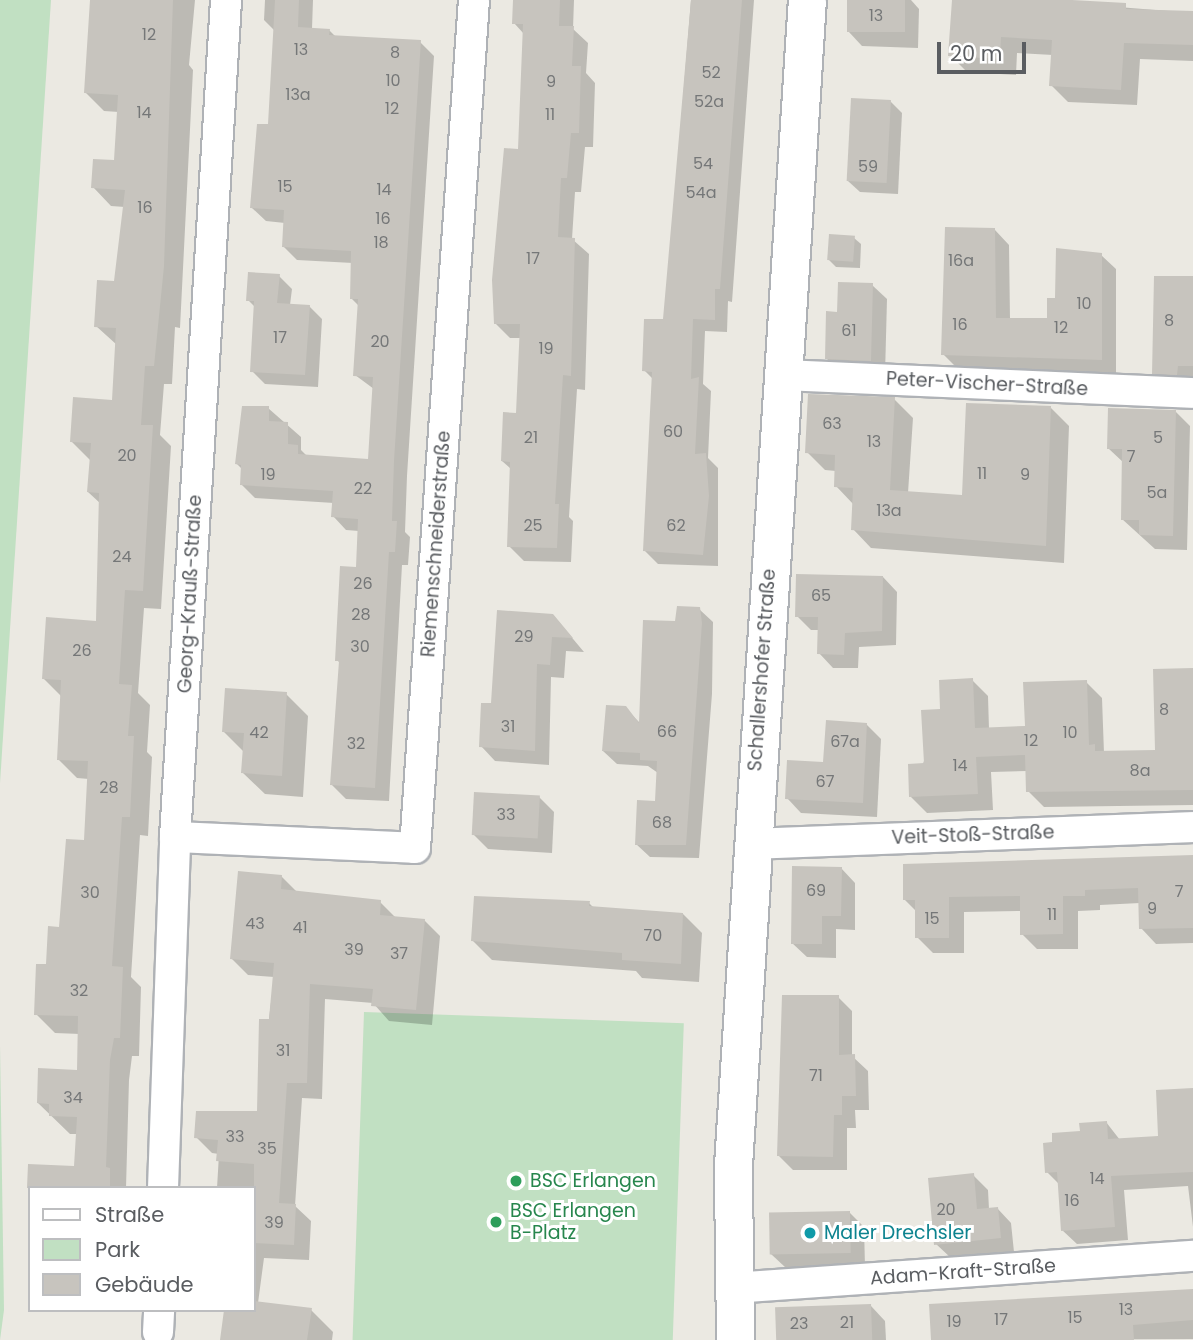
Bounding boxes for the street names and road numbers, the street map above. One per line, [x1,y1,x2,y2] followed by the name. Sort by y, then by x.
[885,367,1089,401] street label: Peter-Vischer-Straße
[417,430,455,658] street label: Riemenschneiderstraße
[173,494,207,694] street label: Georg-Krauß-Straße
[744,568,780,772] street label: Schallershofer Straße
[891,821,1055,849] street label: Veit-Stoß-Straße
[869,1254,1057,1290] street label: Adam-Kraft-Straße

